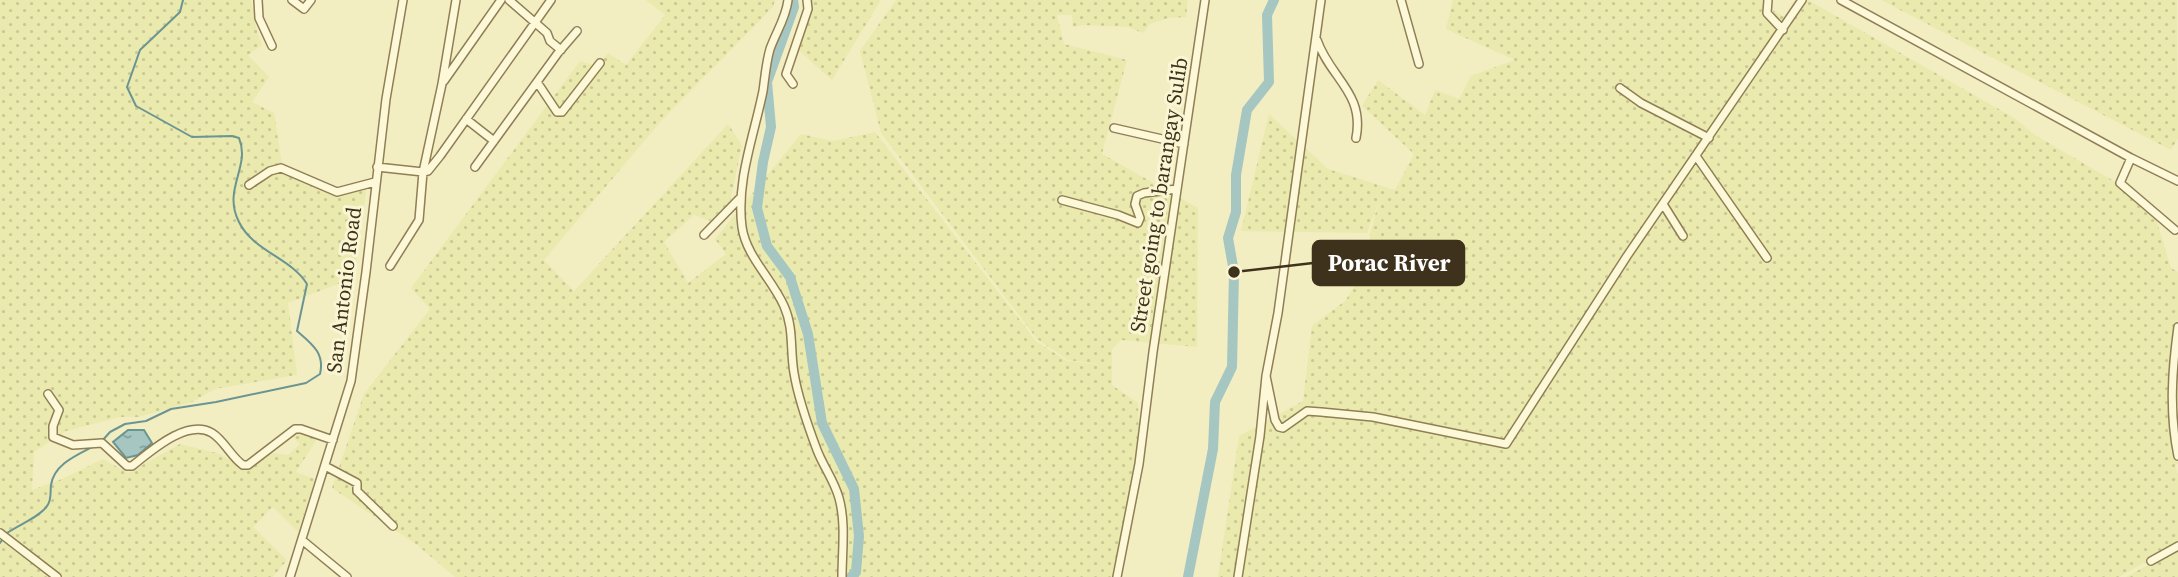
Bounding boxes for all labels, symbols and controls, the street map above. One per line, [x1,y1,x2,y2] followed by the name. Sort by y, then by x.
[1122,55,1195,335] street label: Street going to barangay Sulib
[319,205,368,375] street label: San Antonio Road
[1313,241,1464,285] callout: Porac River
[1328,247,1451,279] text: Porac River

